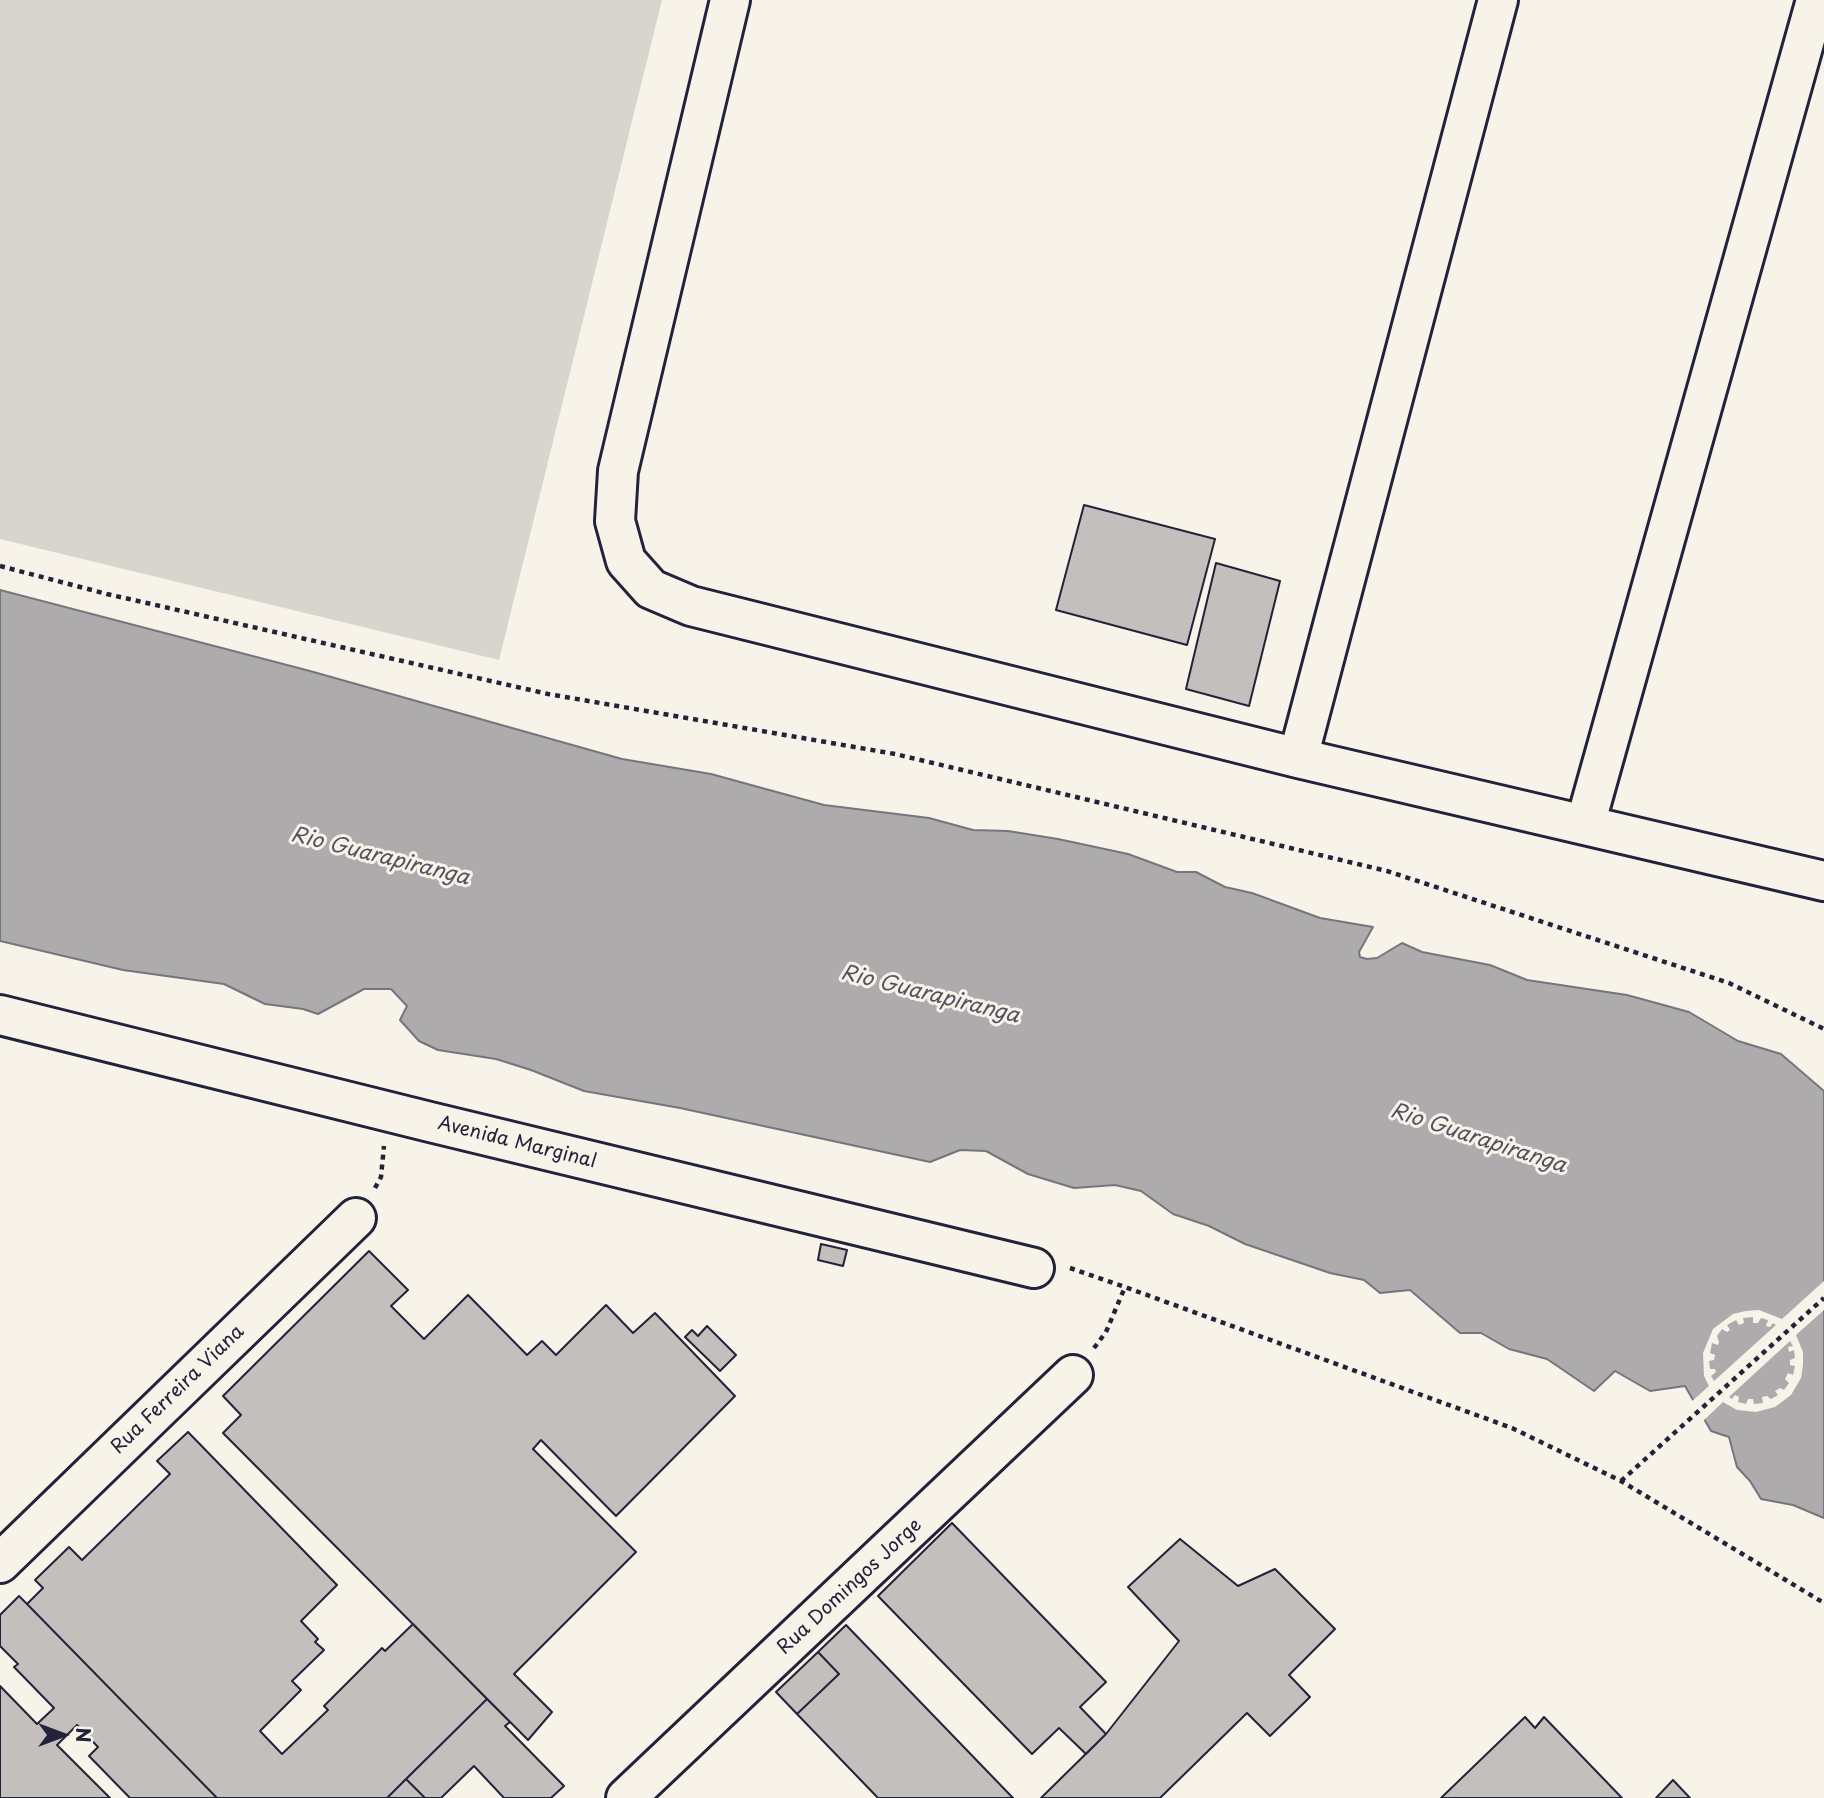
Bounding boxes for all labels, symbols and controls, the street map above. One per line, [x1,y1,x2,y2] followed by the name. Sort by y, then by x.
[288,823,472,891] water label: Rio Guarapiranga
[838,961,1022,1029] water label: Rio Guarapiranga
[1387,1099,1569,1179] water label: Rio Guarapiranga
[435,1112,599,1174] street label: Avenida Marginal
[107,1321,249,1459] street label: Rua Ferreira Viana
[773,1514,927,1660] street label: Rua Domingos Jorge
[28,1700,98,1770] north arrow
[70,1727,98,1743] text: N

